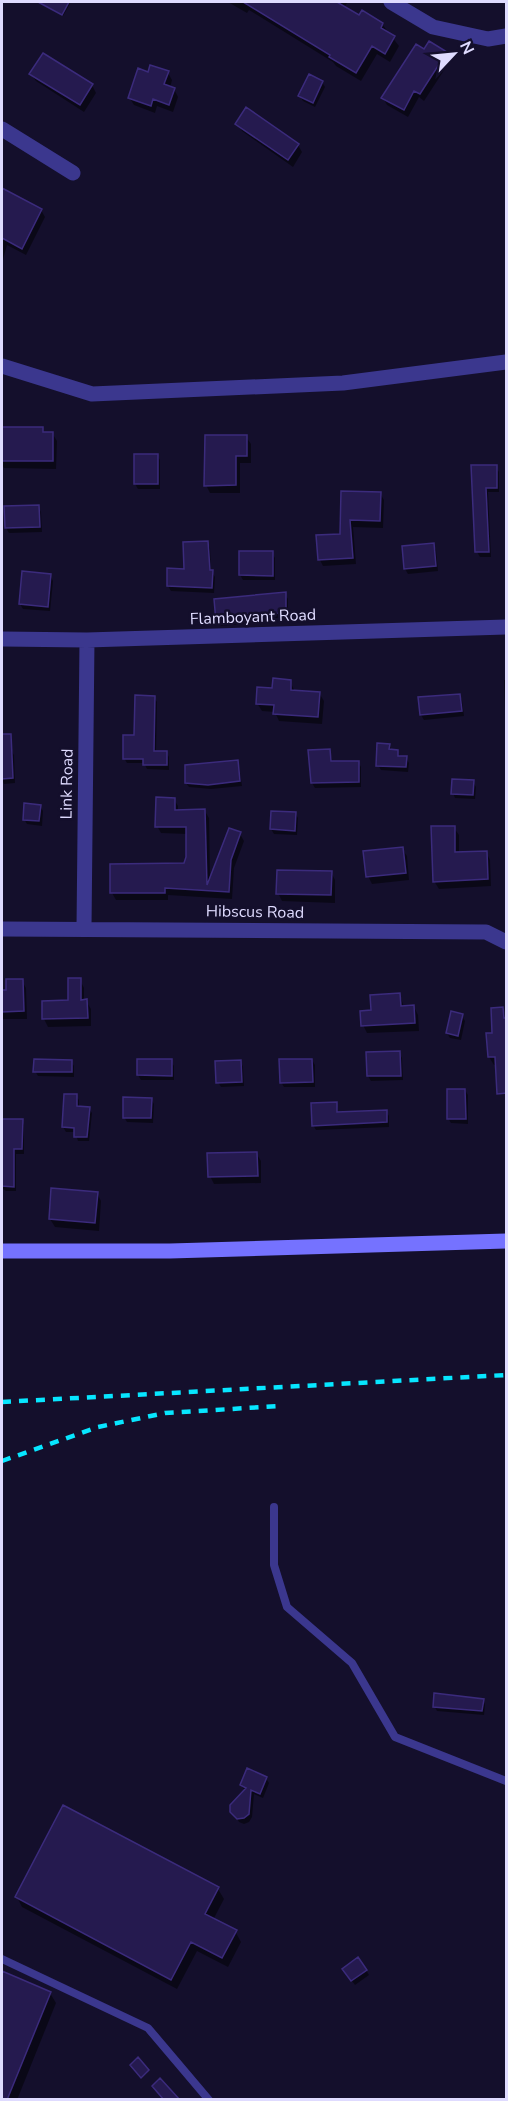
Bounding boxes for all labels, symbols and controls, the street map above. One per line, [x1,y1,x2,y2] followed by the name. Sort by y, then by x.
[424,24,484,84] north arrow
[454,38,479,58] text: N
[189,604,317,630] street label: Flamboyant Road
[55,748,79,820] street label: Link Road
[206,900,304,924] street label: Hibscus Road

